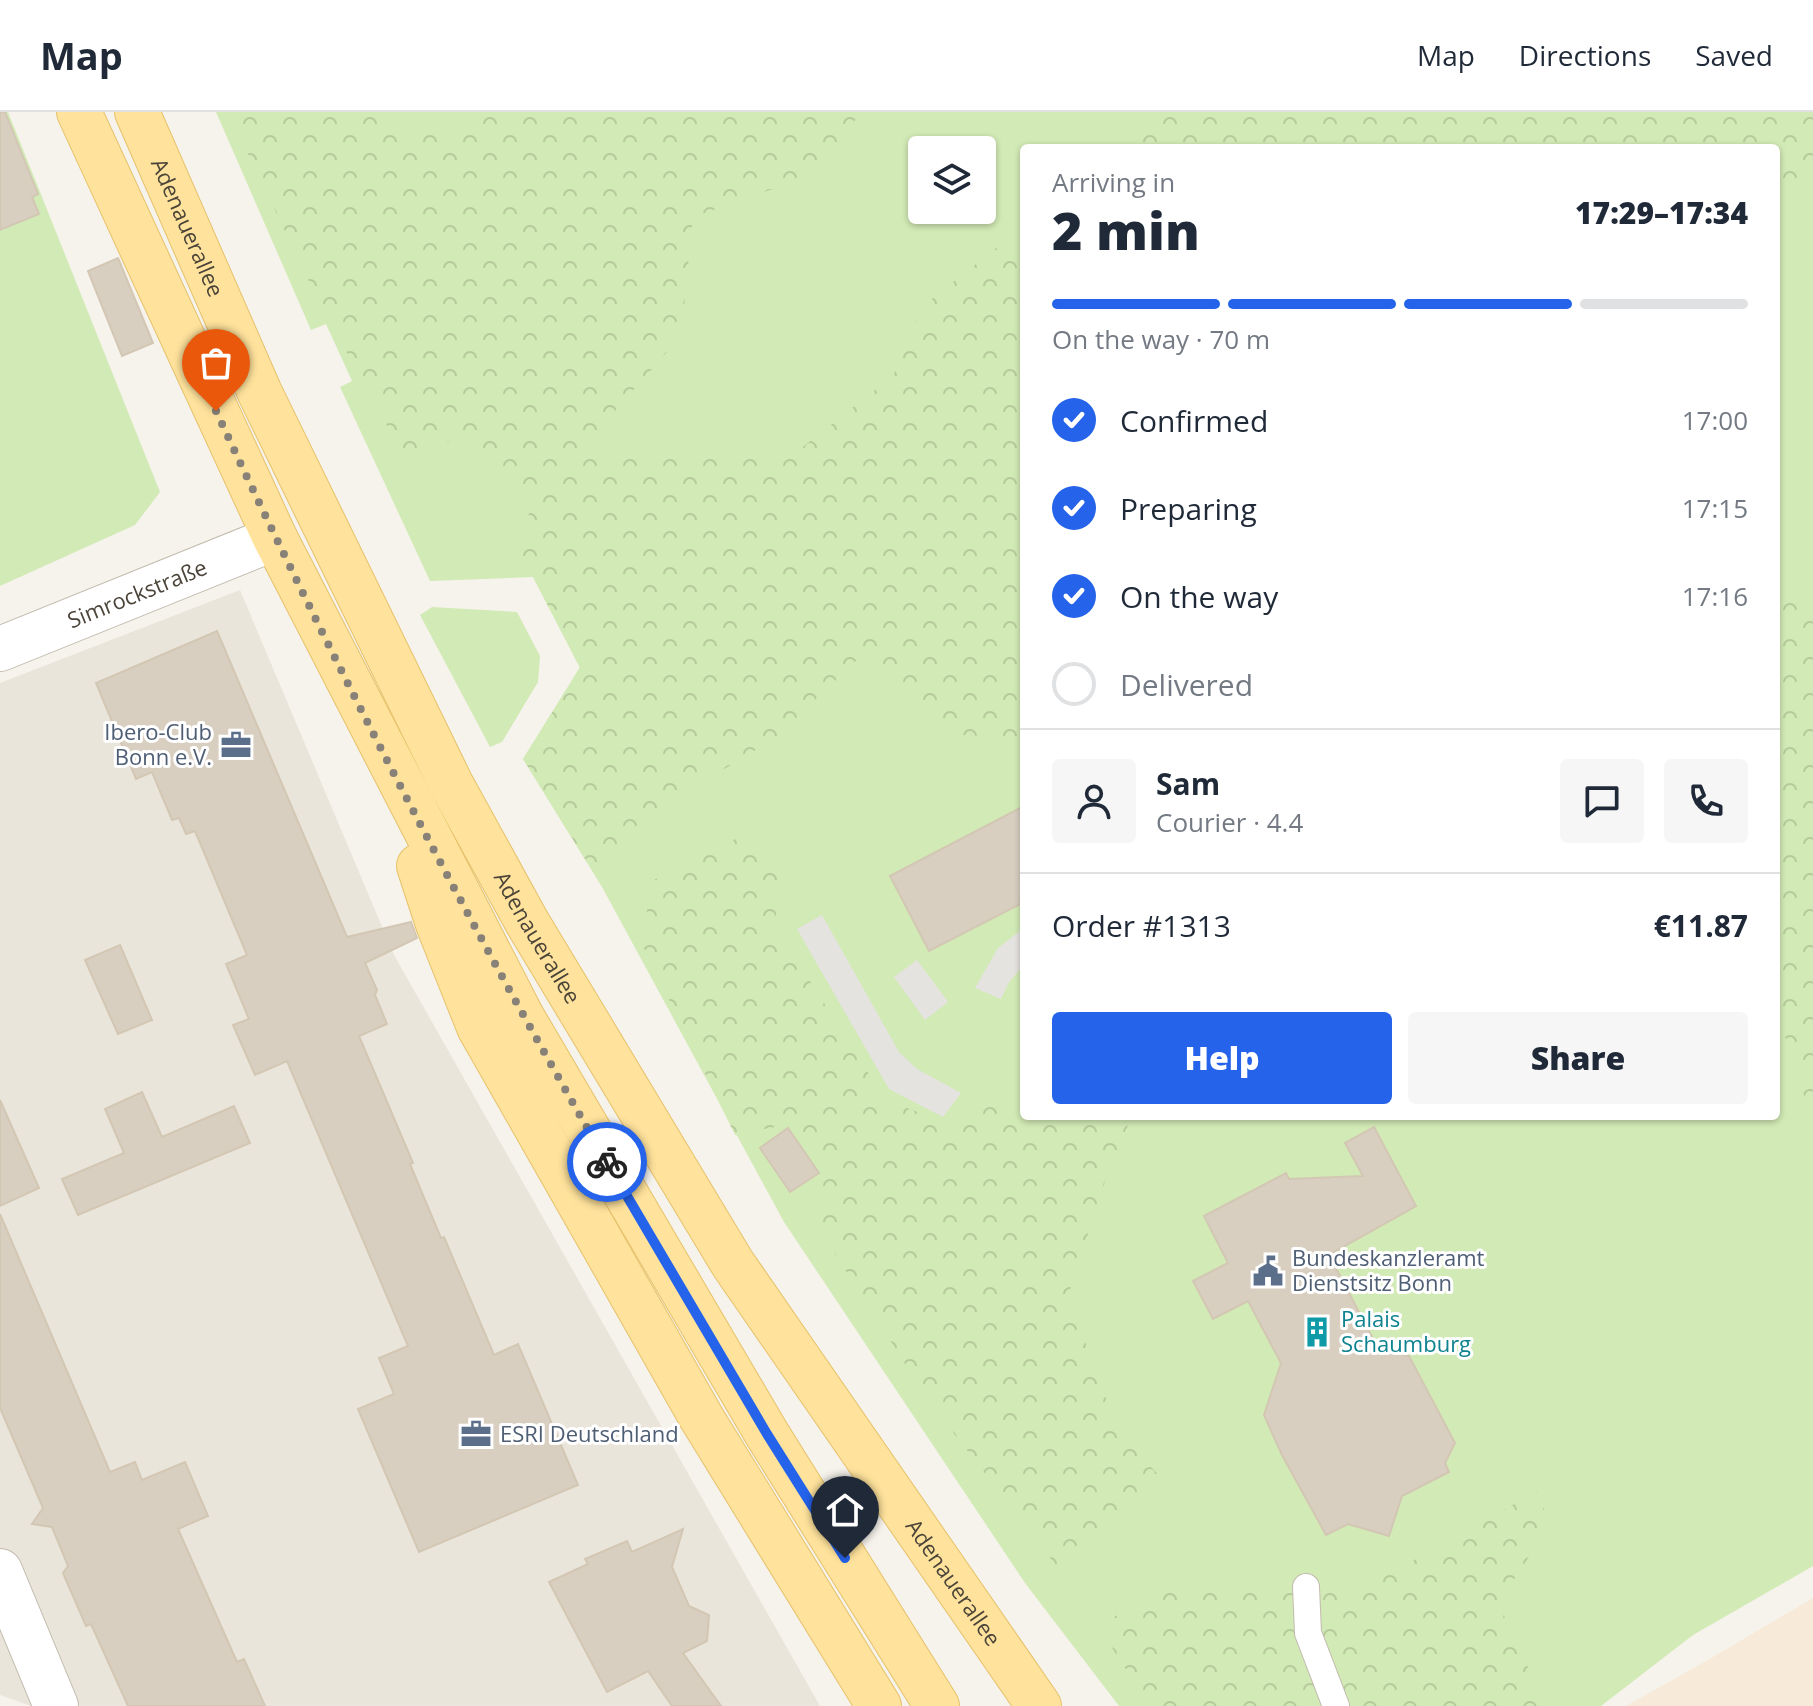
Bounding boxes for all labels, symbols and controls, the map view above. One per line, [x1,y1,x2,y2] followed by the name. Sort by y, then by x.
[40,29,123,81] text: Map
[1417,36,1475,74] text: Map
[1519,36,1651,74] text: Directions
[1695,36,1773,74] text: Saved
[908,136,996,224] map controls
[908,136,996,224] button: layers
[145,153,232,301] street label: Adenauerallee
[1052,164,1175,200] text: Arriving in
[1575,192,1748,233] text: 17:29–17:34
[1052,194,1200,265] text: 2 min
[1052,321,1270,357] text: On the way · 70 m
[182,329,250,411] pin
[194,341,238,385] icon: bag
[1052,398,1096,442] icon: check
[1120,400,1268,441] text: Confirmed
[1682,402,1748,438] text: 17:00
[1052,486,1096,530] icon: check
[1120,488,1257,529] text: Preparing
[1682,490,1748,526] text: 17:15
[63,551,211,634] street label: Simrockstraße
[1052,574,1096,618] icon: check
[1120,576,1278,617] text: On the way
[1682,578,1748,614] text: 17:16
[1120,664,1253,705] text: Delivered
[104,716,212,771] place label: Ibero-Club Bonn e.V.
[219,728,253,762] office icon: Ibero-Club Bonn e.V.
[1052,759,1136,843] button: person
[1560,759,1644,843] button: chat
[1664,759,1748,843] button: phone
[1156,763,1220,804] text: Sam
[1156,804,1303,840] text: Courier · 4.4
[488,866,589,1009] street label: Adenauerallee
[1052,905,1231,946] text: Order #1313
[1654,905,1748,946] text: €11.87
[1052,1012,1392,1104] button: Help
[1408,1012,1748,1104] button: Share
[567,1122,647,1202] courier
[585,1140,629,1184] icon: bike
[1292,1242,1485,1297] place label: Bundeskanzleramt Dienstsitz Bonn
[1251,1254,1285,1288] public building icon: Bundeskanzleramt Dienstsitz Bonn
[1341,1303,1471,1358] place label: Palais Schaumburg
[1300,1315,1334,1349] building icon: Palais Schaumburg
[459,1417,493,1451] office icon: ESRI Deutschland
[500,1418,679,1448] place label: ESRI Deutschland
[811,1476,879,1558] pin
[823,1488,867,1532] icon: home
[900,1512,1009,1651] street label: Adenauerallee

